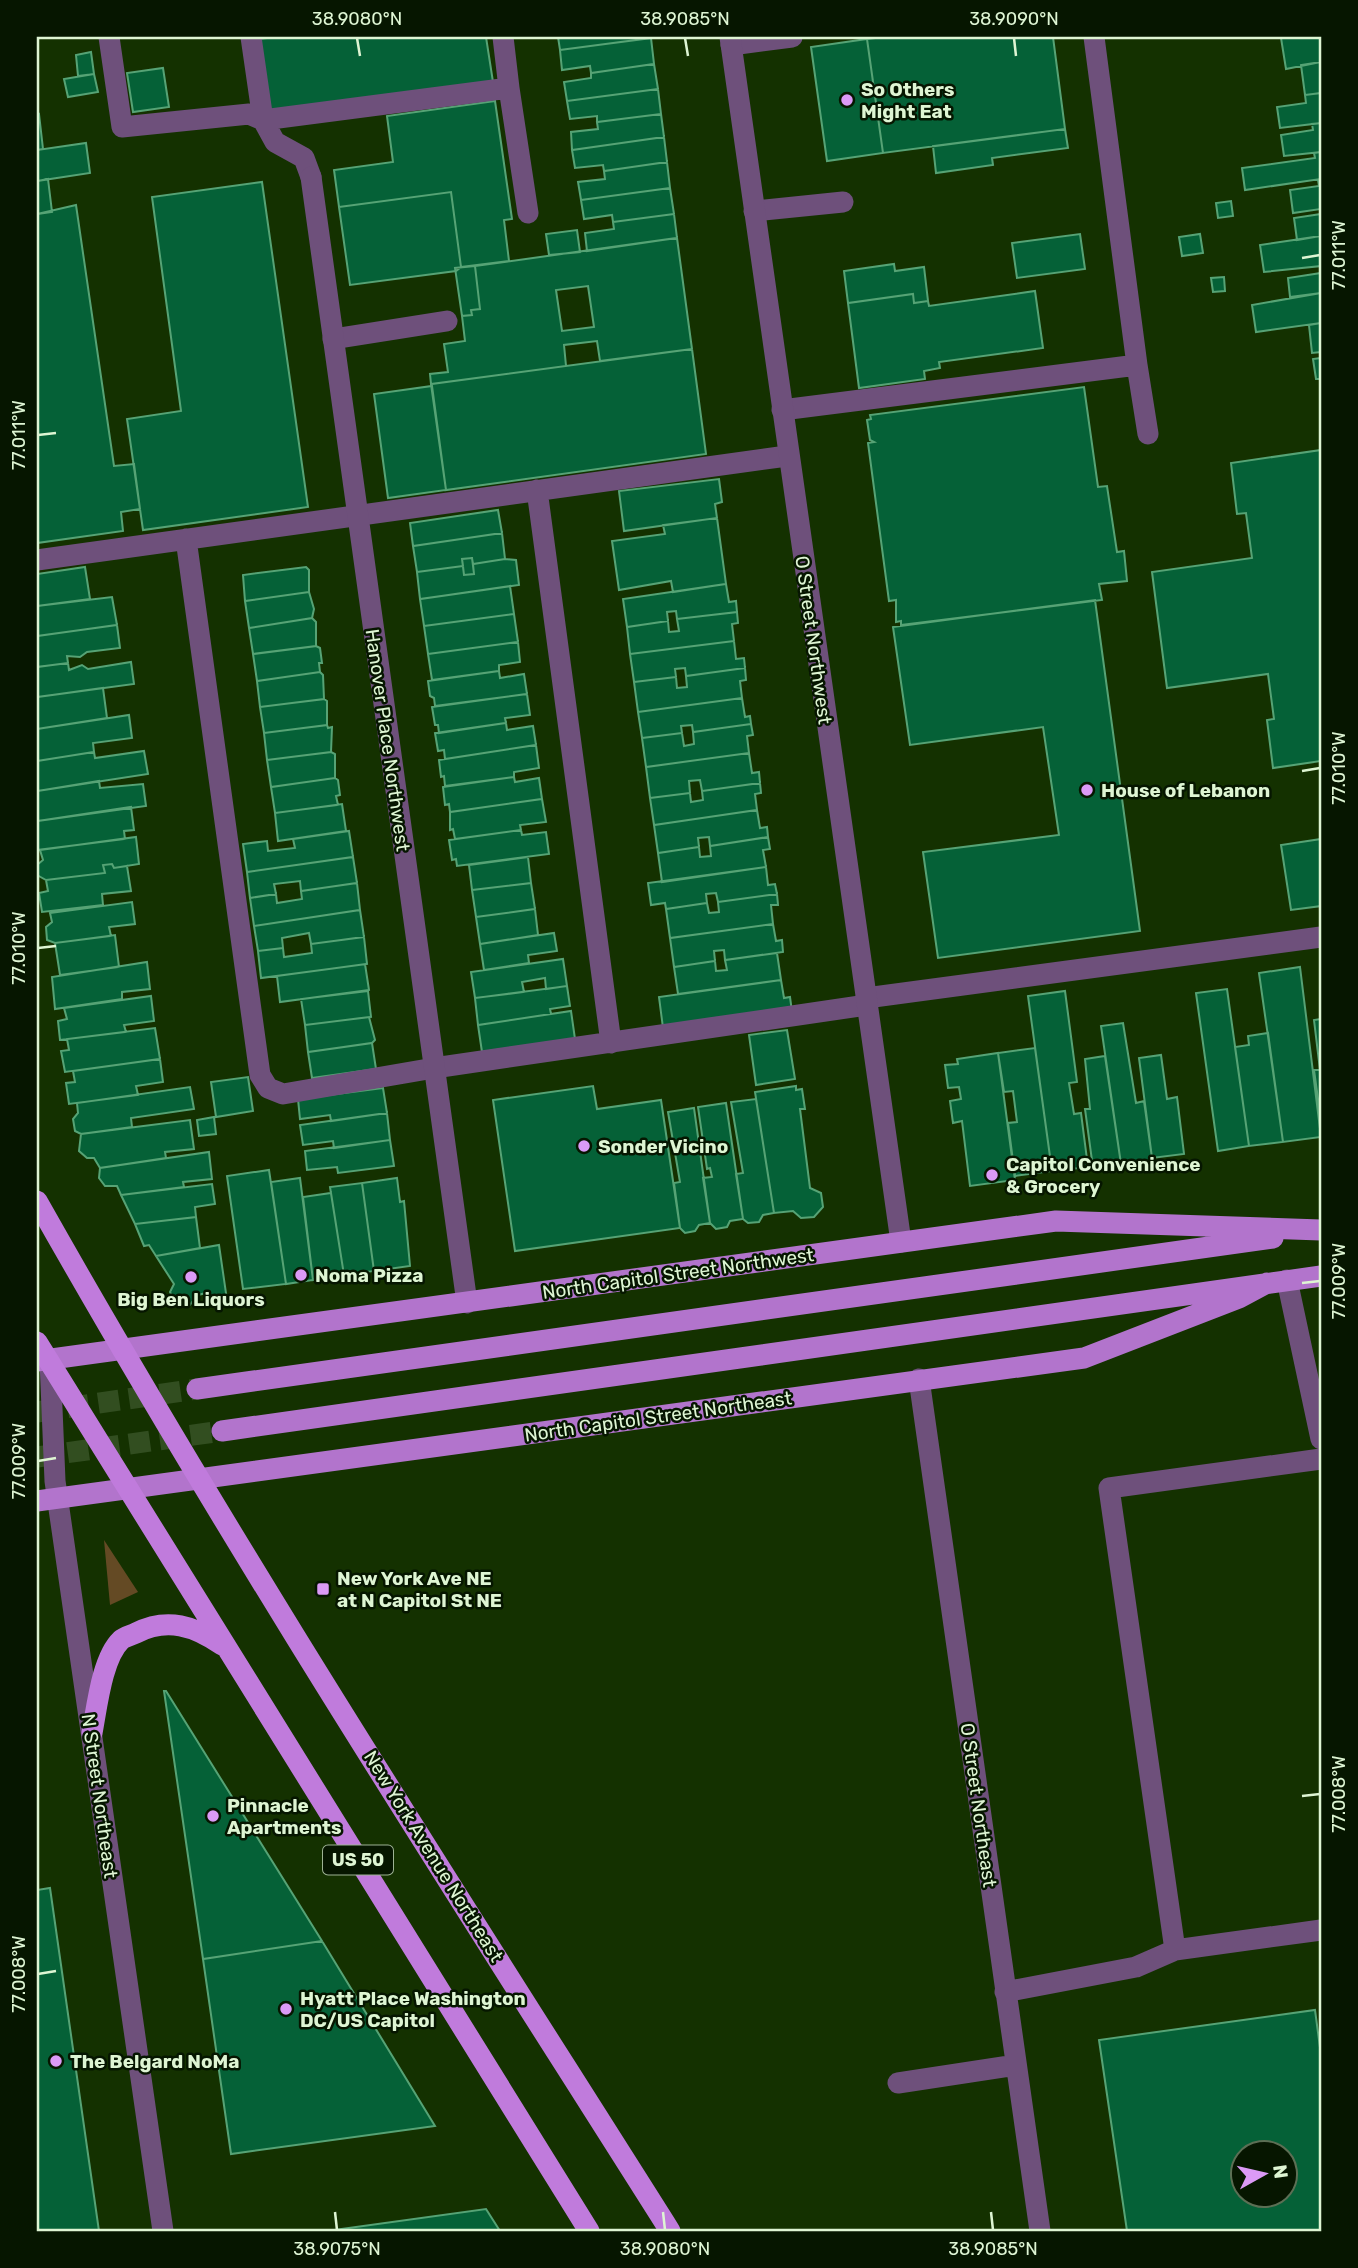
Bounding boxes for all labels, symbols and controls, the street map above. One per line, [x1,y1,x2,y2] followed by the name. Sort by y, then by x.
[312,8,402,30] text: 38.9080°N
[640,8,730,30] text: 38.9085°N
[969,8,1059,30] text: 38.9090°N
[861,78,954,123] place label: So Others Might Eat
[839,92,855,108] marker: So Others Might Eat
[1328,220,1350,290] text: 77.011°W
[8,400,30,470] text: 77.011°W
[790,554,837,726] street label: O Street Northwest
[361,627,415,853] street label: Hanover Place Northwest
[1328,731,1350,805] text: 77.010°W
[1101,779,1270,802] place label: House of Lebanon
[1079,782,1095,798] marker: House of Lebanon
[8,911,30,985] text: 77.010°W
[598,1135,728,1158] place label: Sonder Vicino
[576,1138,592,1154] marker: Sonder Vicino
[1006,1153,1201,1198] place label: Capitol Convenience & Grocery
[984,1167,1000,1183] marker: Capitol Convenience & Grocery
[541,1243,816,1304] street label: North Capitol Street Northwest
[1328,1243,1350,1319] text: 77.009°W
[315,1264,423,1287] place label: Noma Pizza
[293,1267,309,1283] marker: Noma Pizza
[183,1269,199,1285] marker: Big Ben Liquors
[117,1288,265,1311] place label: Big Ben Liquors
[523,1386,794,1447] street label: North Capitol Street Northeast
[8,1423,30,1499] text: 77.009°W
[337,1567,502,1612] place label: New York Ave NE at N Capitol St NE
[315,1581,331,1597] marker: New York Ave NE at N Capitol St NE
[77,1712,123,1880] street label: N Street Northeast
[956,1721,1002,1889] street label: O Street Northeast
[359,1746,509,1967] street label: New York Avenue Northeast
[1328,1755,1350,1833] text: 77.008°W
[227,1794,342,1839] place label: Pinnacle Apartments
[205,1808,221,1824] marker: Pinnacle Apartments
[323,1846,393,1874] road number: US 50
[8,1935,30,2013] text: 77.008°W
[300,1987,526,2032] place label: Hyatt Place Washington DC/US Capitol
[278,2001,294,2017] marker: Hyatt Place Washington DC/US Capitol
[70,2050,240,2073] place label: The Belgard NoMa
[48,2053,64,2069] marker: The Belgard NoMa
[1228,2138,1298,2208] north arrow
[1268,2163,1293,2180] text: N
[293,2238,381,2260] text: 38.9075°N
[620,2238,710,2260] text: 38.9080°N
[948,2238,1038,2260] text: 38.9085°N

